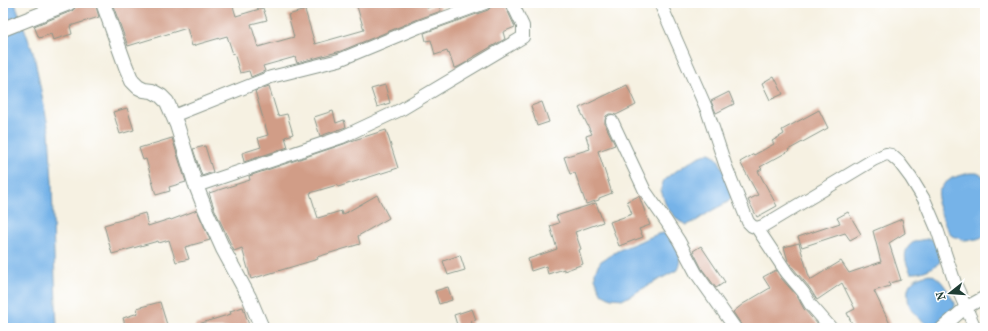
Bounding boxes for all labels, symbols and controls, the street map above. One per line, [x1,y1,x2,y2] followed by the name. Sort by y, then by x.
[930,273,970,313] north arrow
[933,289,948,302] text: N

